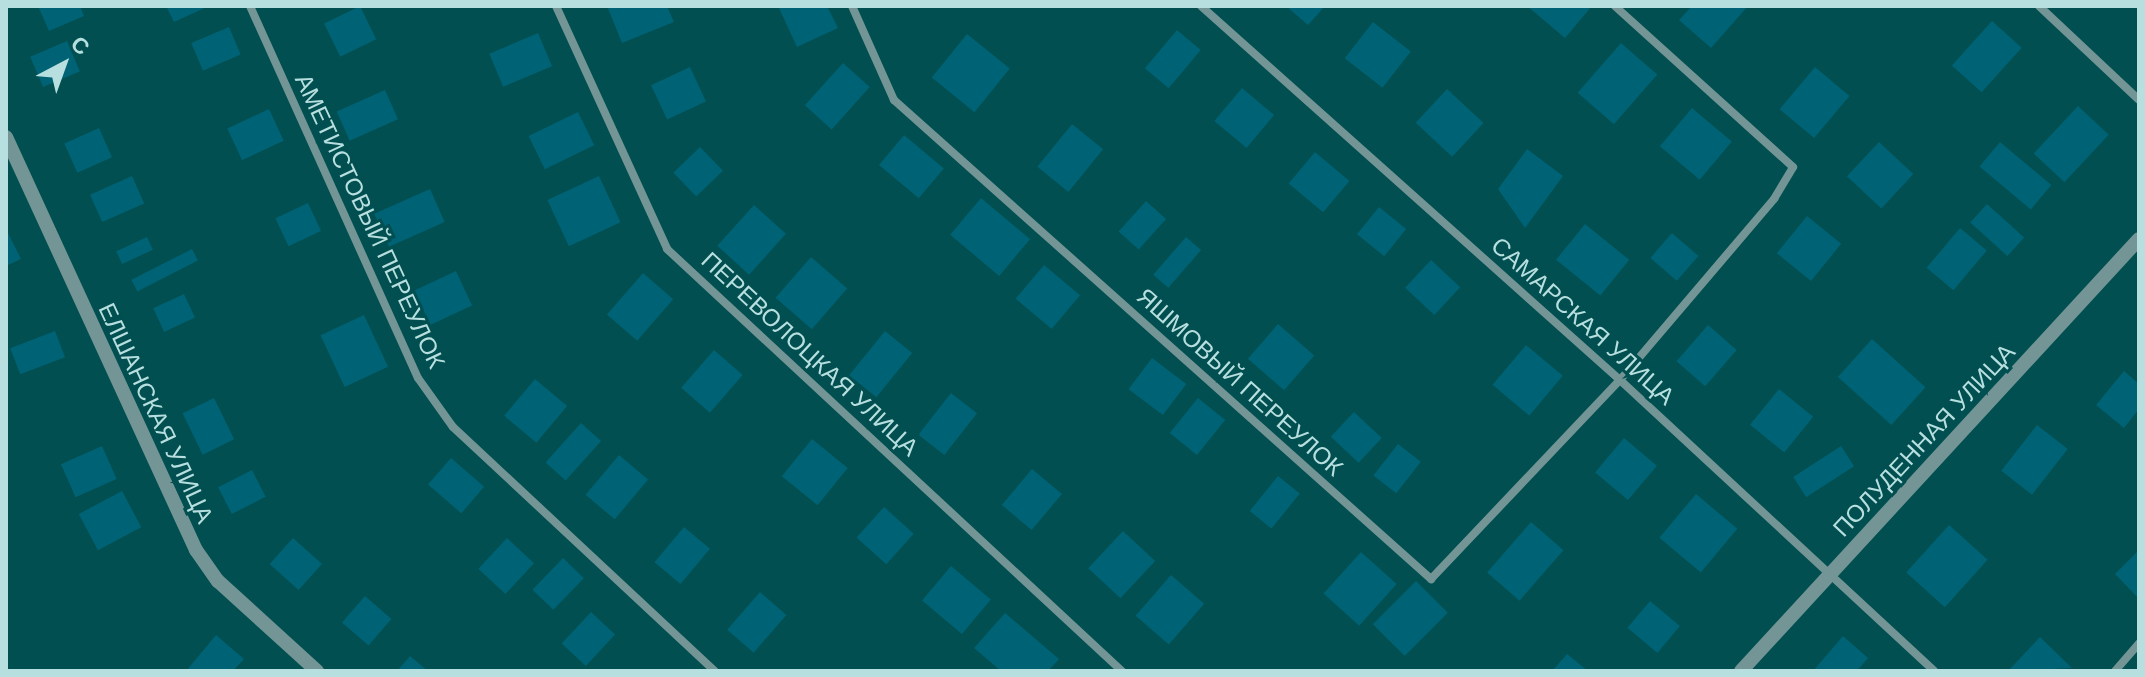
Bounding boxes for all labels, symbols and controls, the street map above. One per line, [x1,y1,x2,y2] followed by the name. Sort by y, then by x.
[24,24,104,104] north arrow
[65,29,96,62] text: С
[289,69,451,373] street label: АМЕТИСТОВЫЙ ПЕРЕУЛОК
[1485,231,1681,411] street label: САМАРСКАЯ УЛИЦА
[696,246,924,462] street label: ПЕРЕВОЛОЦКАЯ УЛИЦА
[1131,282,1349,482] street label: ЯШМОВЫЙ ПЕРЕУЛОК
[92,298,220,528] street label: ЕЛШАНСКАЯ УЛИЦА
[1827,338,2021,542] street label: ПОЛУДЕННАЯ УЛИЦА

